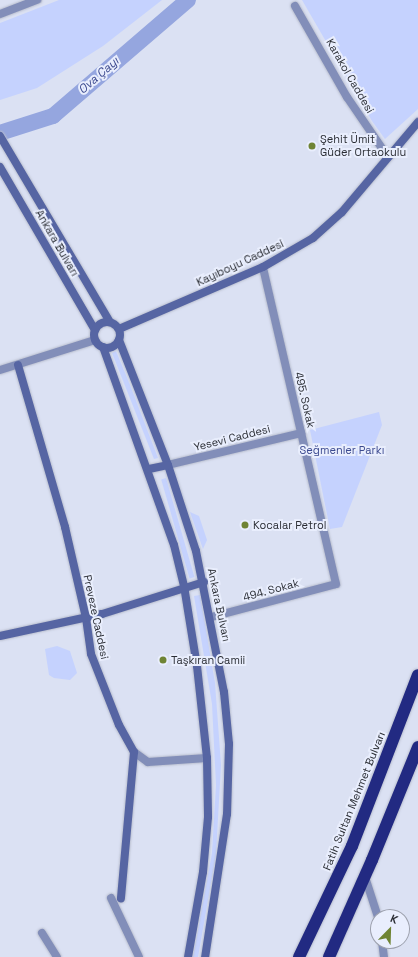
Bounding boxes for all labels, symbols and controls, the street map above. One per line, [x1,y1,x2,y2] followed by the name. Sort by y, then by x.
[323,36,377,116] street label: Karakol Caddesi
[76,54,122,98] water label: Ova Çayı
[320,133,406,159] place label: Şehit Ümit Güder Ortaokulu
[307,141,317,151] marker: Şehit Ümit Güder Ortaokulu
[33,207,81,279] street label: Ankara Bulvarı
[194,237,286,289] street label: Kayıboyu Caddesi
[292,371,318,429] street label: 495. Sokak
[192,422,272,454] street label: Yesevi Caddesi
[300,443,384,457] park label: Seğmenler Parkı
[253,518,326,532] place label: Kocalar Petrol
[240,520,250,530] marker: Kocalar Petrol
[205,567,233,643] street label: Ankara Bulvarı
[81,574,111,660] street label: Preveze Caddesi
[241,576,301,604] street label: 494. Sokak
[171,653,245,667] place label: Taşkıran Camii
[158,655,168,665] marker: Taşkıran Camii
[320,730,388,872] street label: Fatih Sultan Mehmet Bulvarı
[370,909,410,949] north arrow
[388,911,400,927] text: K

